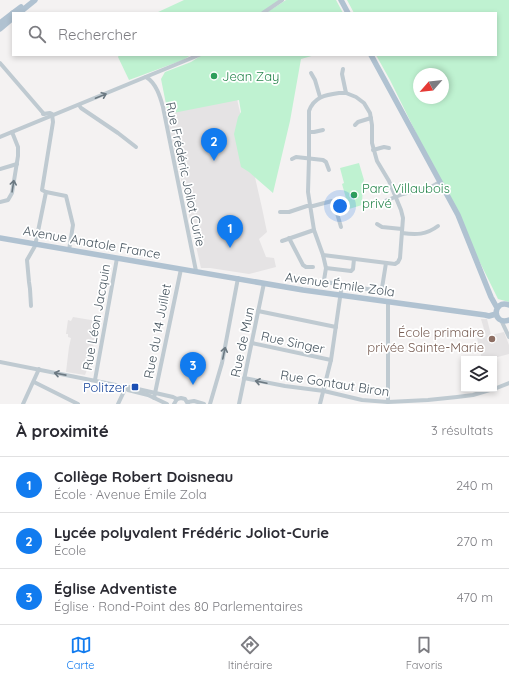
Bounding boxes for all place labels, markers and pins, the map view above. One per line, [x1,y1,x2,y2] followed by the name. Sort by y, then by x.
[222,68,279,84] place label: Jean Zay
[209,71,219,81] marker: Jean Zay
[201,128,227,161] pin: 2
[362,180,450,211] place label: Parc Villaubois privé
[349,190,359,200] marker: Parc Villaubois privé
[217,215,243,248] pin: 1
[367,324,484,355] place label: École primaire privée Sainte-Marie
[487,334,497,344] marker: École primaire privée Sainte-Marie
[180,352,206,385] pin: 3
[83,379,127,395] place label: Politzer
[130,382,140,392] marker: Politzer

